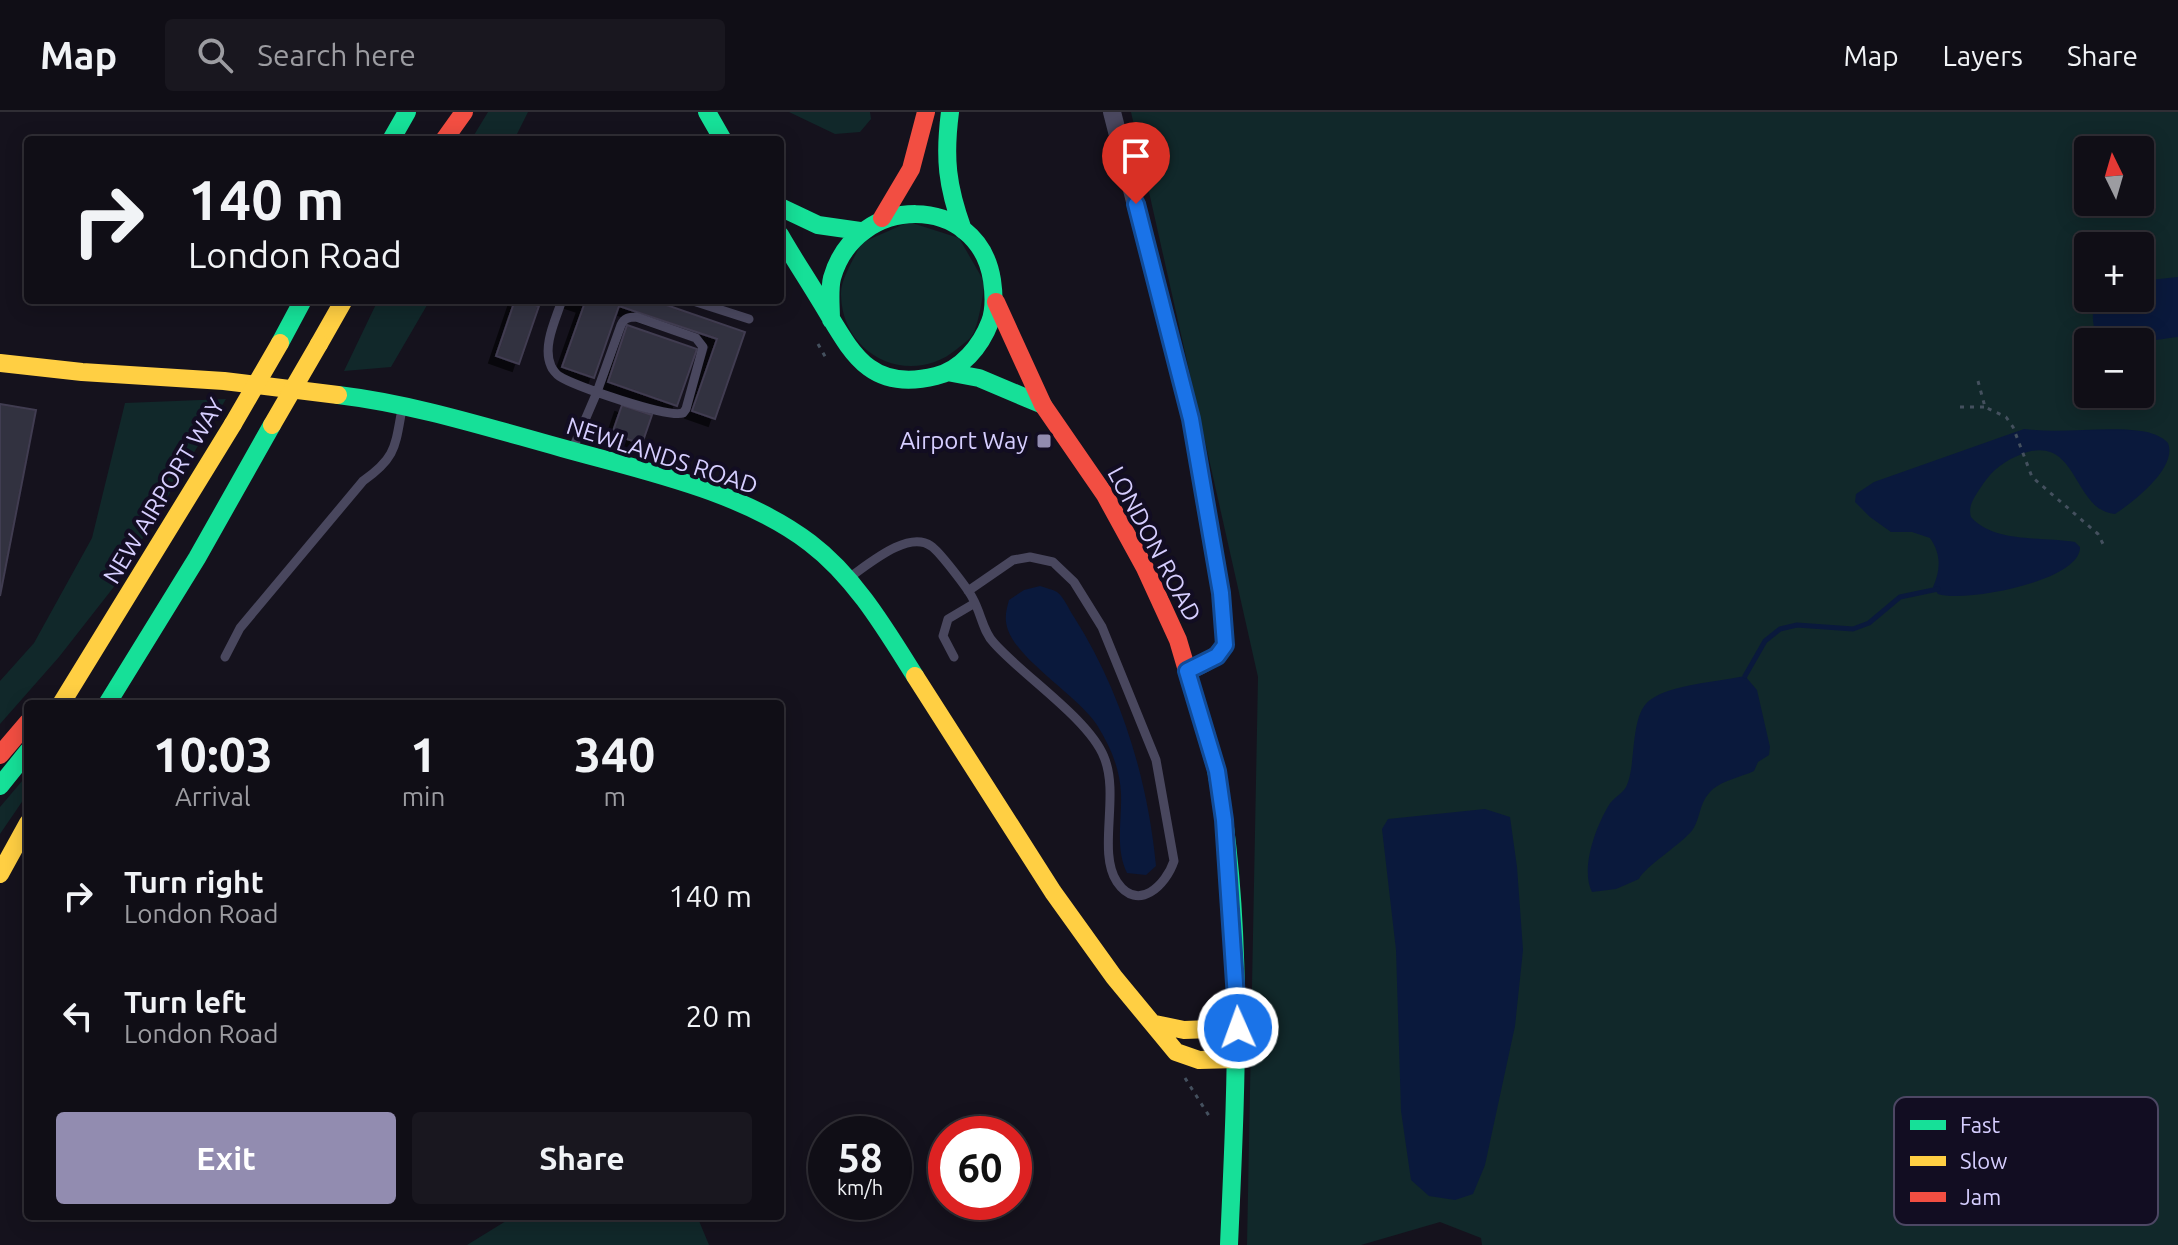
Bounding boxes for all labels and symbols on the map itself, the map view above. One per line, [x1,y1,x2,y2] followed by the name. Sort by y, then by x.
[1102,122,1170,204] pin
[2074,136,2154,216] north arrow
[98,393,230,588] street label: NEW AIRPORT WAY
[563,412,761,499] street label: NEWLANDS ROAD
[900,427,1028,454] place label: Airport Way
[1035,432,1053,450] marker: Airport Way
[1102,462,1207,626] street label: LONDON ROAD
[1196,986,1280,1070] position arrow
[1894,1097,2158,1225] legend
[1960,1112,2001,1137] text: Fast
[928,1116,1032,1220] speed limit sign: 60
[1960,1148,2007,1173] text: Slow
[1960,1184,2001,1209] text: Jam

